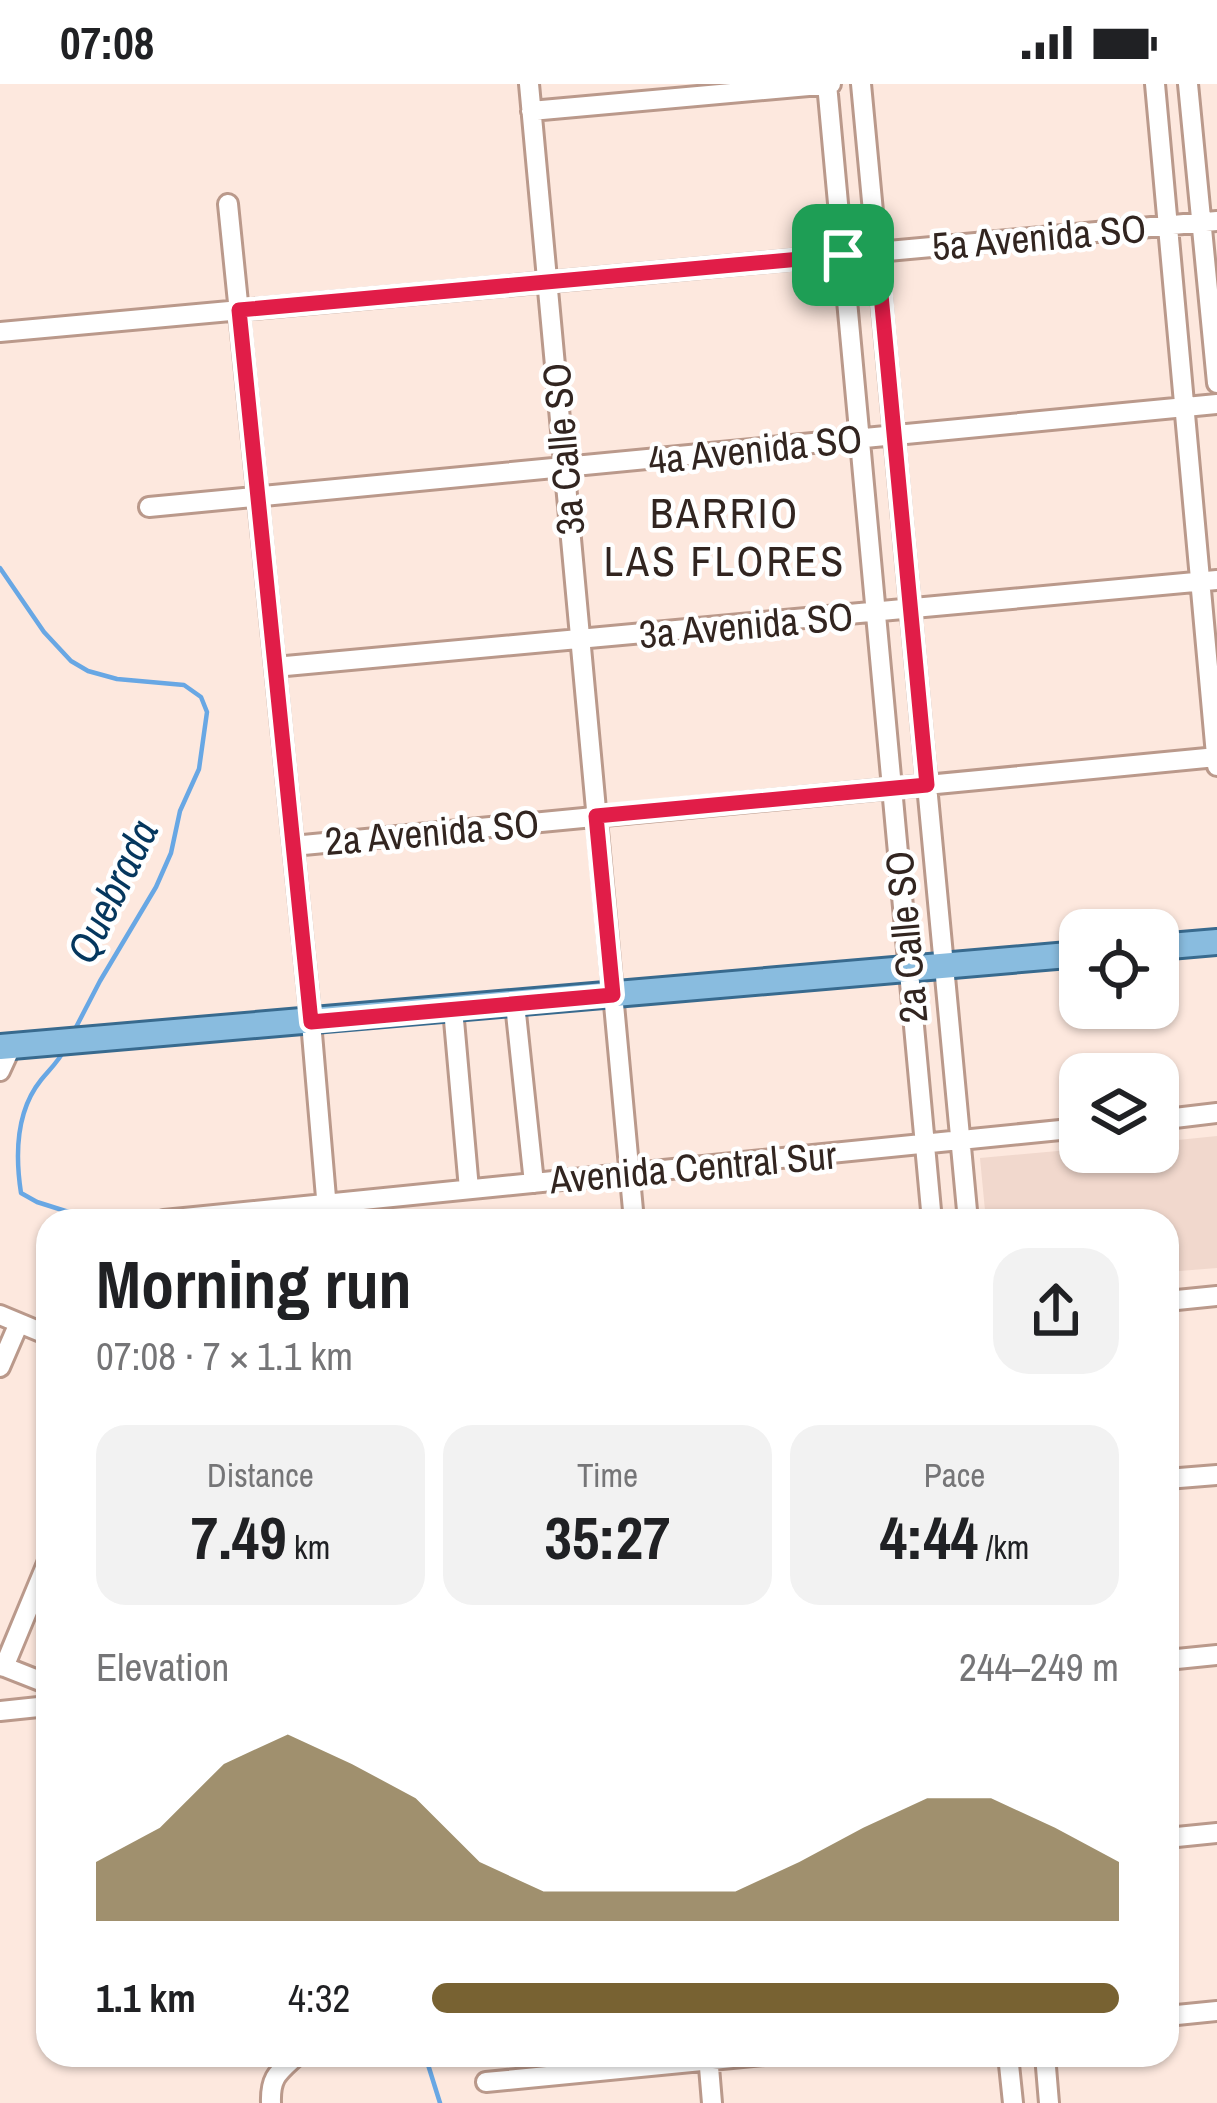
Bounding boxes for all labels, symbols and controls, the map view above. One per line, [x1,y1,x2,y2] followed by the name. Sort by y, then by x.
[60,12,154,73] text: 07:08
[930,202,1148,272] street label: 5a Avenida SO
[792,204,894,306] pin
[810,222,876,288] icon: arrive
[530,361,596,537] street label: 3a Calle SO
[646,412,864,486] street label: 4a Avenida SO
[604,485,846,589] district label: BARRIO LAS FLORES
[637,590,855,660] street label: 3a Avenida SO
[323,797,541,867] street label: 2a Avenida SO
[53,810,171,972] water label: Quebrada
[873,849,939,1025] street label: 2a Calle SO
[1059,909,1179,1173] map controls
[1059,909,1179,1029] button: locate
[1059,1053,1179,1173] button: layers
[547,1129,839,1206] street label: Avenida Central Sur
[96,1240,412,1329] text: Morning run
[993,1248,1119,1374] button: share
[96,1330,353,1382] text: 07:08 · 7 × 1.1 km
[207,1453,314,1497] text: Distance
[577,1453,638,1497] text: Time
[924,1453,985,1497] text: Pace
[191,1497,287,1578] text: 7.49
[545,1497,670,1578] text: 35:27
[880,1497,978,1578] text: 4:44
[287,1525,330,1569] text: km
[978,1525,1029,1569] text: /km
[96,1641,229,1693] text: Elevation
[959,1641,1119,1693] text: 244–249 m
[96,1972,196,2024] text: 1.1 km
[288,1972,350,2024] text: 4:32

